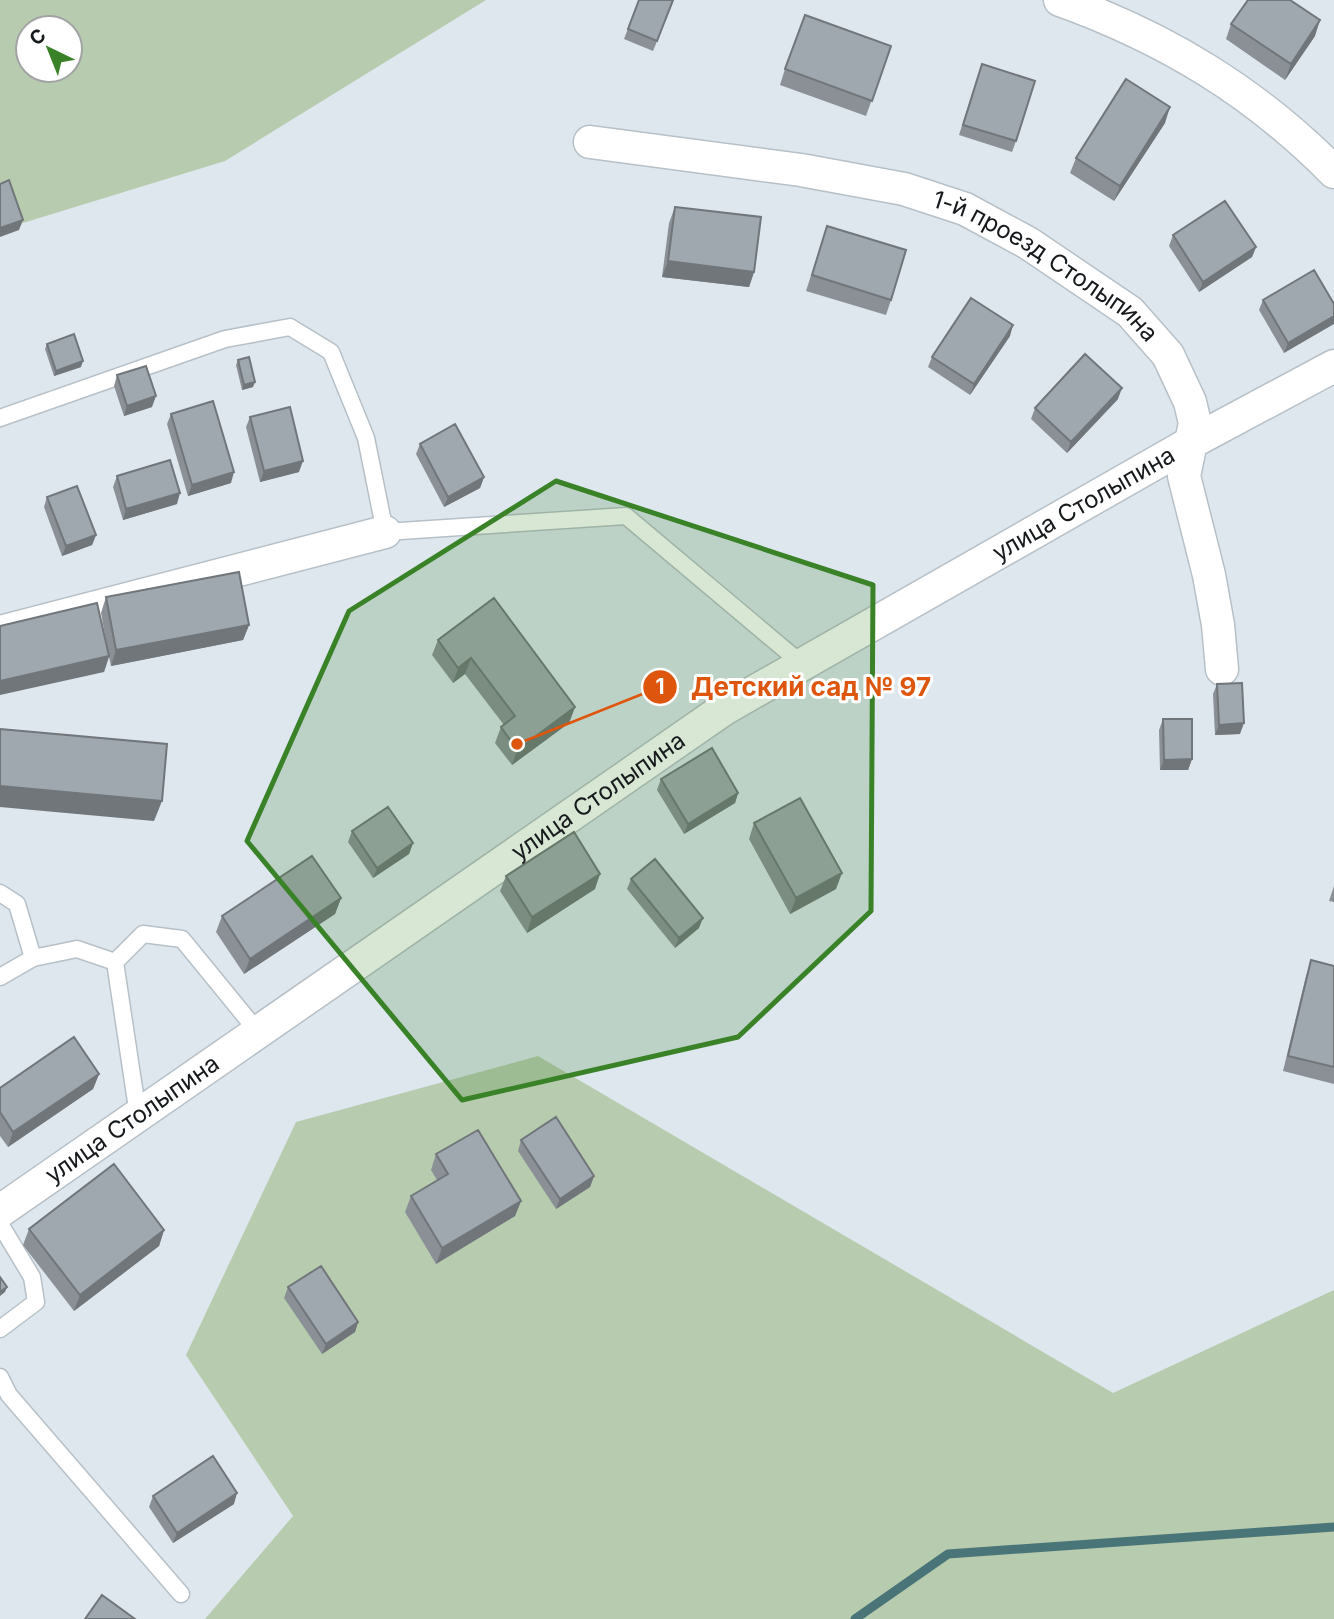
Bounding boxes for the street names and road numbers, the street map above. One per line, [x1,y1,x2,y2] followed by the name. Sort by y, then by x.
[929,184,1164,347] street label: 1-й проезд Столыпина
[987,440,1180,567] street label: улица Столыпина
[505,725,691,866] street label: улица Столыпина
[39,1048,225,1189] street label: улица Столыпина

